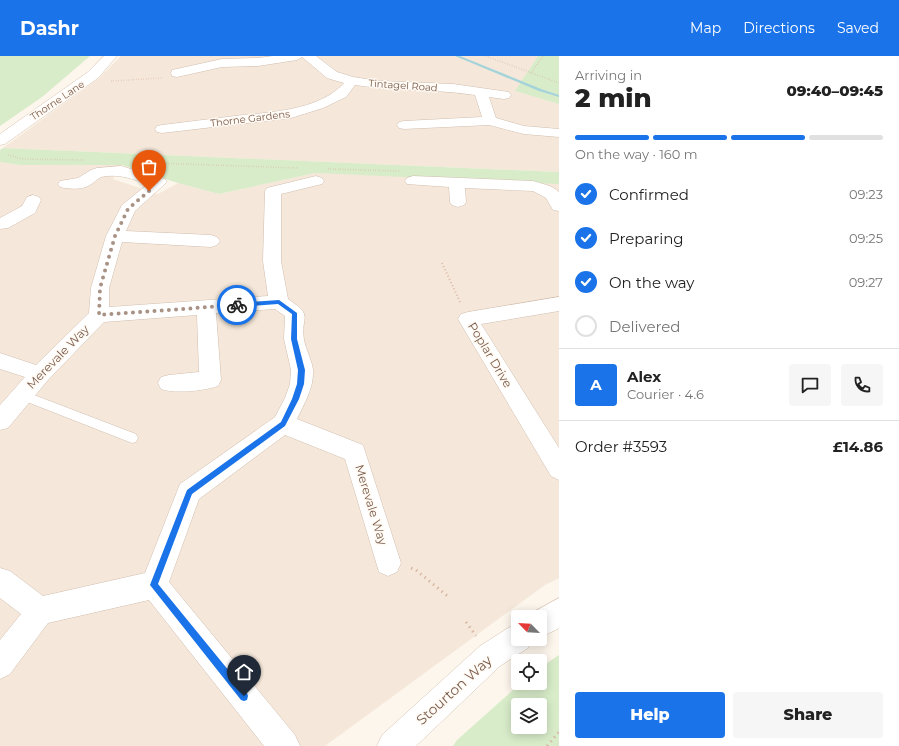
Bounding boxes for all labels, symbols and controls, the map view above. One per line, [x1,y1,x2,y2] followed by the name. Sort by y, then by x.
[20,17,79,40] text: Dashr
[690,19,721,37] text: Map
[743,19,815,37] text: Directions
[837,19,879,37] text: Saved
[575,67,642,83] text: Arriving in
[28,77,87,123] street label: Thorne Lane
[368,77,438,94] street label: Tintagel Road
[787,81,883,100] text: 09:40–09:45
[575,82,652,114] text: 2 min
[210,107,291,130] street label: Thorne Gardens
[575,146,698,162] text: On the way · 160 m
[132,150,166,191] pin
[138,156,160,178] icon: bag
[575,183,597,205] icon: check
[609,185,689,204] text: Confirmed
[849,186,883,202] text: 09:23
[575,227,597,249] icon: check
[609,229,684,248] text: Preparing
[849,230,883,246] text: 09:25
[575,271,597,293] icon: check
[609,273,694,292] text: On the way
[849,274,883,290] text: 09:27
[217,285,257,325] courier
[226,294,248,316] icon: bike
[609,317,681,336] text: Delivered
[465,319,516,390] street label: Poplar Drive
[23,321,92,392] street label: Merevale Way
[789,364,831,406] button: chat
[841,364,883,406] button: phone
[627,367,661,386] text: Alex
[590,375,602,394] text: A
[627,386,704,402] text: Courier · 4.6
[575,437,667,456] text: Order #3593
[833,437,883,456] text: £14.86
[352,463,391,547] street label: Merevale Way
[511,610,547,646] north arrow
[511,610,547,734] map controls
[412,651,496,729] street label: Stourton Way
[511,654,547,690] button: locate
[227,655,261,696] pin
[233,661,255,683] icon: home
[575,692,725,738] button: Help
[733,692,883,738] button: Share
[511,698,547,734] button: layers

